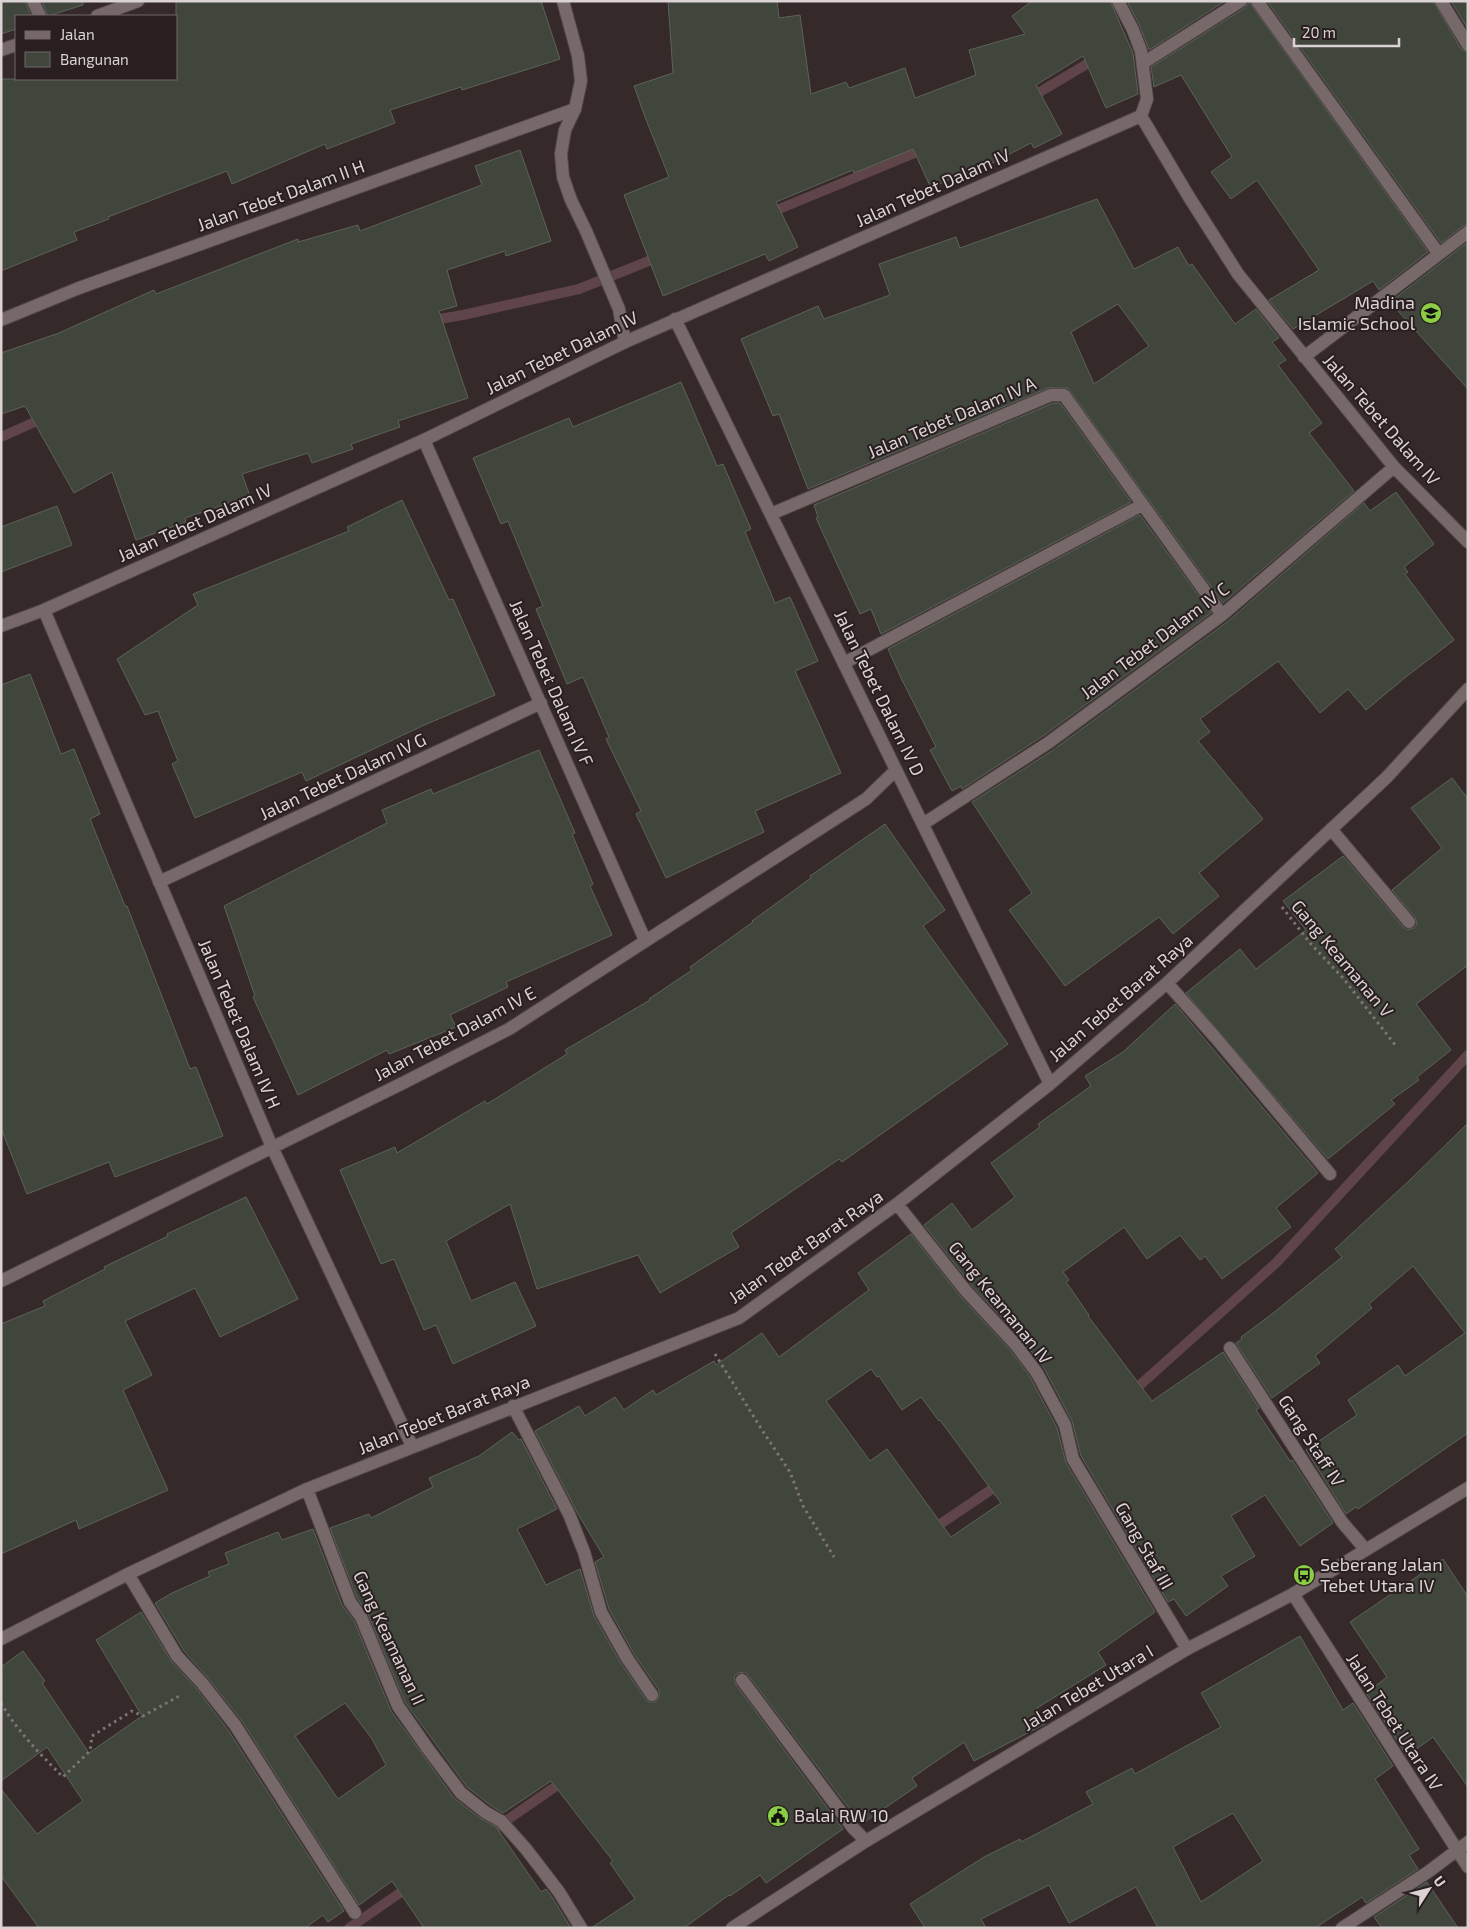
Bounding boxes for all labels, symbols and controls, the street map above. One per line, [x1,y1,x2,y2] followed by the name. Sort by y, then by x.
[15,15,178,80] legend
[1294,15,1399,47] scale bar
[1302,23,1336,41] text: 20 m
[60,25,95,43] text: Jalan
[60,50,129,68] text: Bangunan
[852,143,1013,231] street label: Jalan Tebet Dalam IV
[194,155,367,236] street label: Jalan Tebet Dalam II H
[1298,291,1416,334] place label: Madina Islamic School
[1419,301,1443,325] school or university icon: Madina Islamic School
[482,306,641,399] street label: Jalan Tebet Dalam IV
[1319,349,1445,489] street label: Jalan Tebet Dalam IV
[864,371,1040,463] street label: Jalan Tebet Dalam IV A
[114,478,275,566] street label: Jalan Tebet Dalam IV
[1076,577,1233,703] street label: Jalan Tebet Dalam IV C
[505,596,599,770] street label: Jalan Tebet Dalam IV F
[830,606,930,779] street label: Jalan Tebet Dalam IV D
[256,728,430,824] street label: Jalan Tebet Dalam IV G
[1287,895,1398,1022] street label: Gang Keamanan V
[1044,929,1197,1066] street label: Jalan Tebet Barat Raya
[194,935,286,1112] street label: Jalan Tebet Dalam IV H
[370,981,539,1085] street label: Jalan Tebet Dalam IV E
[724,1185,887,1308] street label: Jalan Tebet Barat Raya
[944,1236,1057,1368] street label: Gang Keamanan IV
[354,1369,533,1459] street label: Jalan Tebet Barat Raya
[1274,1390,1350,1490] street label: Gang Staff IV
[1111,1498,1179,1593] street label: Gang Staf III
[1320,1553,1443,1596] place label: Seberang Jalan Tebet Utara IV
[1292,1563,1316,1587] bus stop icon: Seberang Jalan Tebet Utara IV
[349,1567,431,1708] street label: Gang Keamanan II
[1018,1639,1157,1735] street label: Jalan Tebet Utara I
[1342,1648,1448,1794] street label: Jalan Tebet Utara IV
[766,1804,790,1828] public building icon: Balai RW 10
[794,1804,889,1826] place label: Balai RW 10
[1404,1864,1454,1914] north arrow
[1430,1872,1450,1890] text: U

